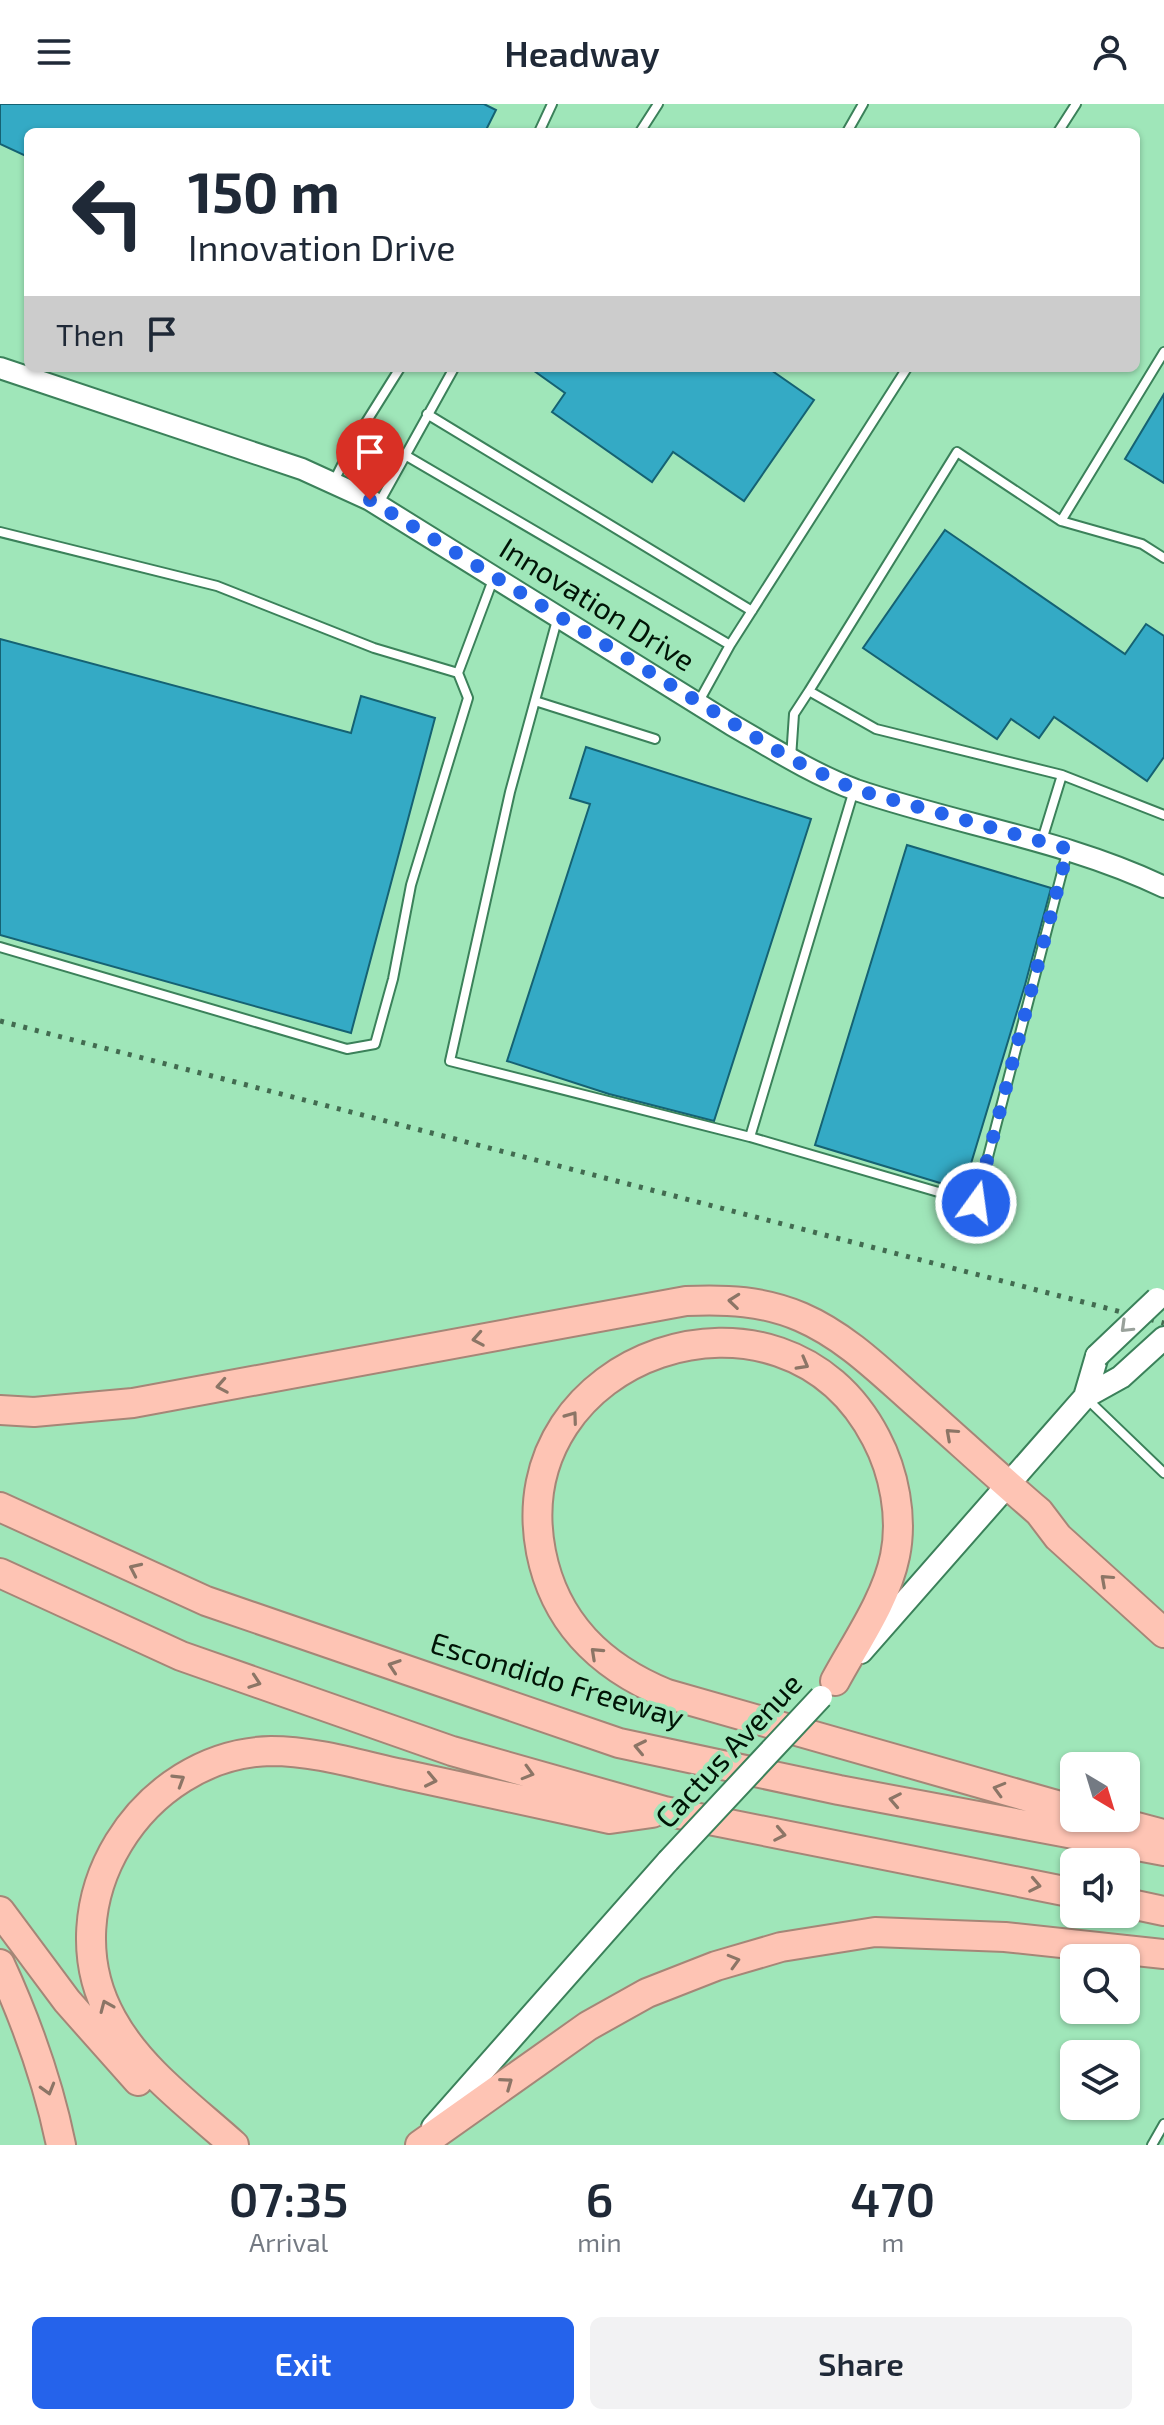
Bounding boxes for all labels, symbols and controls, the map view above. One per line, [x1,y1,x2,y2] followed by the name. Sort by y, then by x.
[32,30,76,74] icon: menu
[1088,30,1132,74] icon: person
[504,31,660,74] text: Headway
[188,157,340,224] text: 150 m
[56,160,160,264] icon: left
[188,225,456,268] text: Innovation Drive
[140,312,184,356] icon: arrive
[56,316,124,352] text: Then
[336,418,404,500] pin
[348,430,392,474] icon: arrive
[494,529,702,678] street label: Innovation Drive
[934,1161,1018,1245] position arrow
[727,1293,740,1310] one-way arrow
[1121,1317,1135,1332] one-way arrow
[471,1330,485,1347] one-way arrow
[794,1354,809,1369] one-way arrow
[215,1377,229,1394] one-way arrow
[562,1411,577,1426] one-way arrow
[945,1429,960,1444] one-way arrow
[129,1563,143,1579] one-way arrow
[1101,1576,1116,1590] one-way arrow
[427,1623,689,1735] street label: Escondido Freeway
[591,1648,605,1662] one-way arrow
[387,1659,401,1675] one-way arrow
[647,1665,808,1835] street label: Cactus Avenue
[247,1672,261,1688] one-way arrow
[634,1739,648,1756] one-way arrow
[1060,1752,1140,1832] north arrow
[1060,1752,1140,2120] map controls
[520,1764,534,1780] one-way arrow
[424,1771,437,1788] one-way arrow
[170,1774,185,1789] one-way arrow
[992,1782,1006,1798] one-way arrow
[888,1793,902,1810] one-way arrow
[773,1825,786,1842] one-way arrow
[1060,1848,1140,1928] button: sound
[1028,1876,1041,1893] one-way arrow
[1060,1944,1140,2024] button: search
[726,1954,740,1970] one-way arrow
[100,2000,116,2015] one-way arrow
[1060,2040,1140,2120] button: layers
[498,2078,512,2093] one-way arrow
[39,2081,55,2095] one-way arrow
[229,2169,349,2227] text: 07:35
[585,2169,613,2227] text: 6
[850,2169,935,2227] text: 470
[249,2226,328,2257] text: Arrival
[577,2226,622,2257] text: min
[881,2226,904,2257] text: m
[32,2317,574,2409] button: Exit
[590,2317,1132,2409] button: Share

